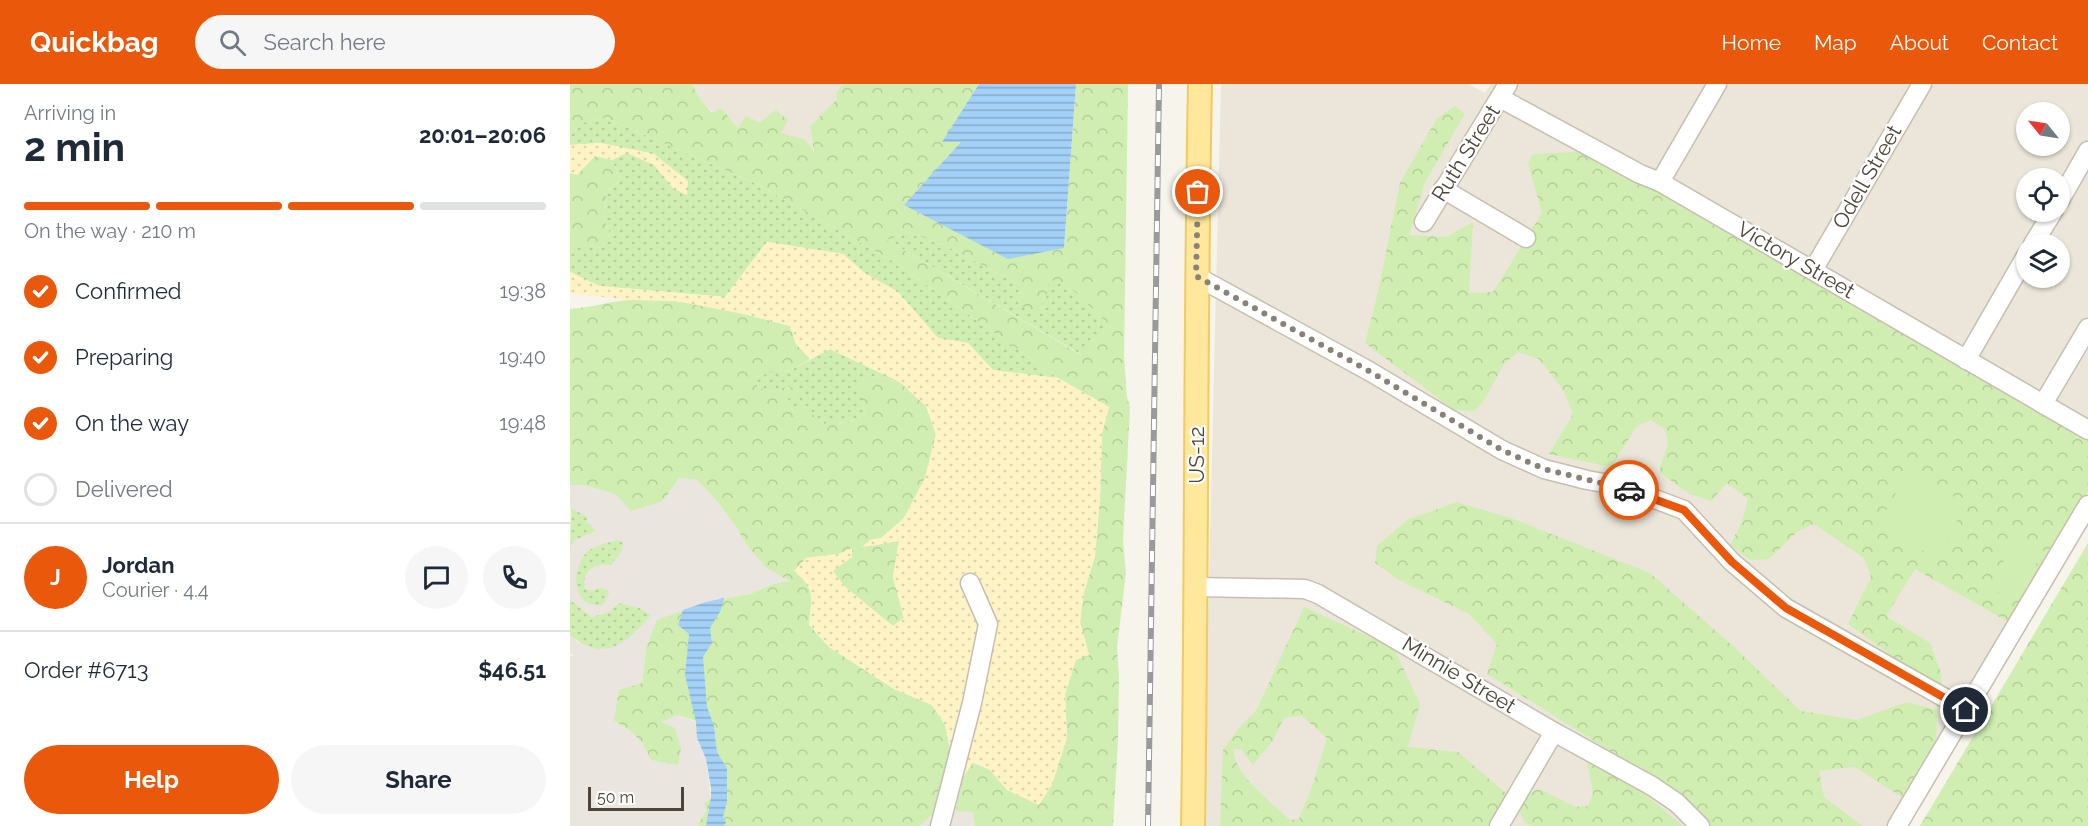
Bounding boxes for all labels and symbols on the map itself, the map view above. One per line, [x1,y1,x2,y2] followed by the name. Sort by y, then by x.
[1426,100,1505,206] street label: Ruth Street
[2016,102,2070,156] north arrow
[1827,120,1906,233] street label: Odell Street
[1172,166,1223,217] pin
[1733,216,1859,303] street label: Victory Street
[1184,426,1209,484] street label: US-12
[1599,460,1659,520] courier
[1398,631,1521,718] street label: Minnie Street
[1940,684,1991,735] pin
[588,784,684,812] scale bar

